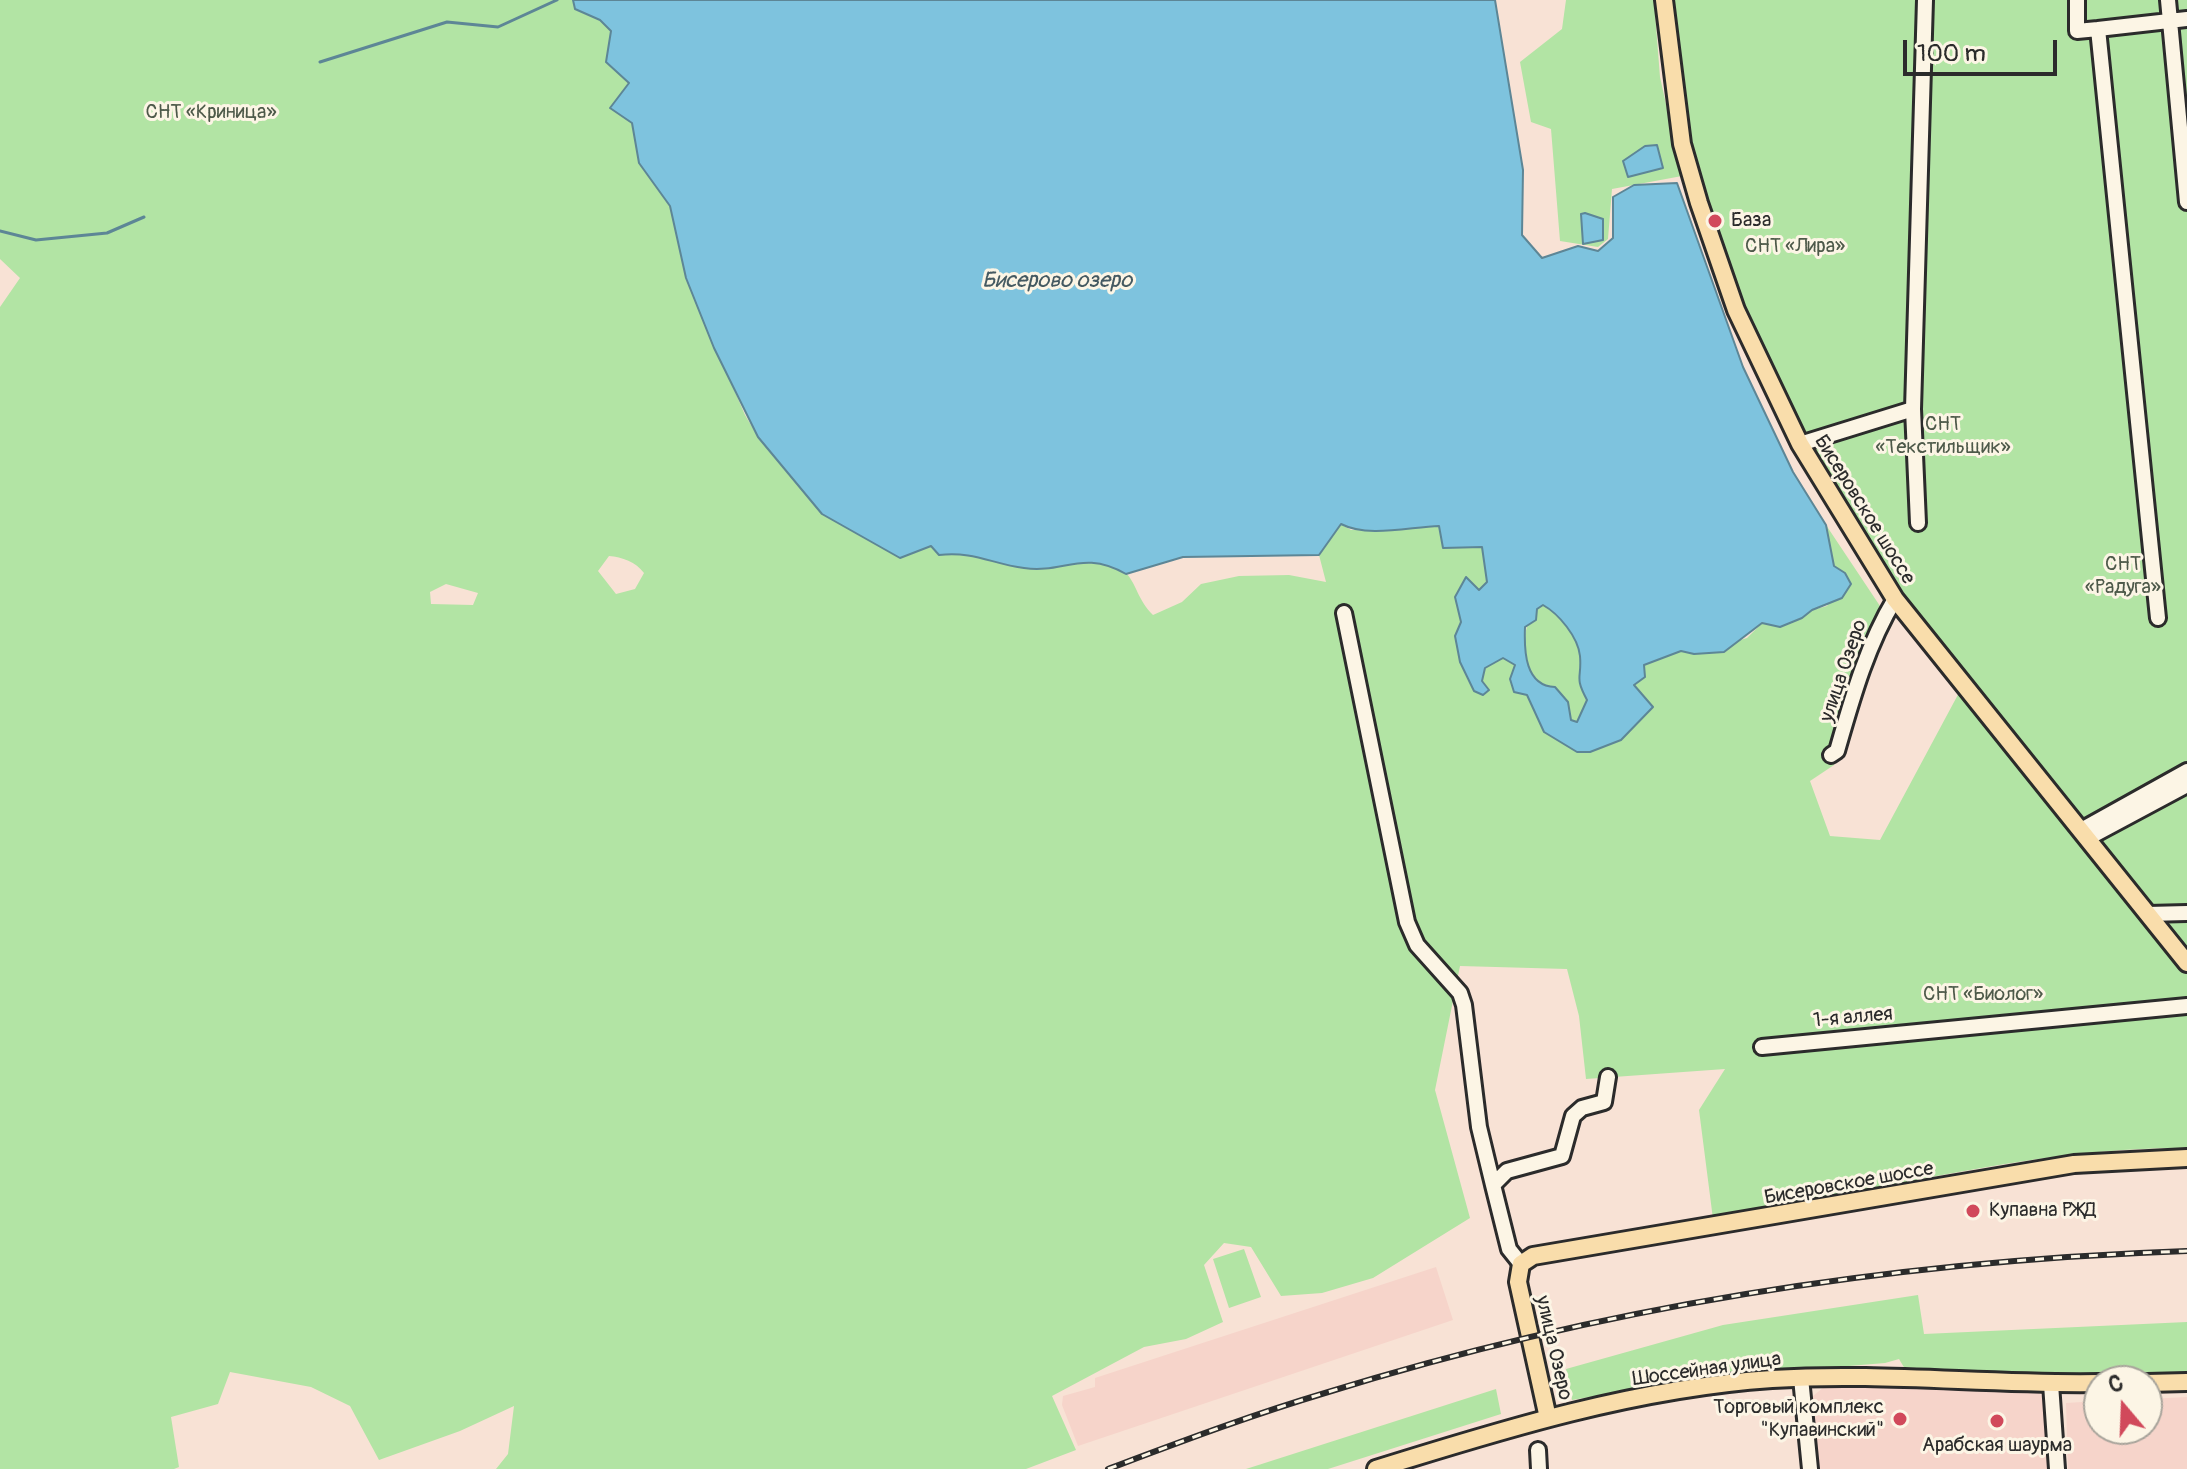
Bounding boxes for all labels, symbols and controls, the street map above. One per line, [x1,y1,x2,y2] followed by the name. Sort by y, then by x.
[1907,24,2061,74] scale bar
[1917,39,1986,68] text: 100 m
[145,101,277,125] park label: СНТ «Криница»
[1731,209,1771,233] place label: База
[1706,212,1724,230] marker: База
[1745,235,1845,259] park label: СНТ «Лира»
[982,268,1132,294] water label: Бисерово озеро
[1875,413,2011,460] park label: СНТ «Текстильщик»
[1808,431,1920,589] street label: Бисеровское шоссе
[2085,553,2161,600] park label: СНТ «Радуга»
[1815,617,1873,725] street label: улица Озеро
[1923,983,2043,1007] park label: СНТ «Биолог»
[1812,1003,1894,1033] street label: 1-я аллея
[1762,1157,1936,1211] street label: Бисеровское шоссе
[1989,1199,2096,1223] place label: Купавна РЖД
[1964,1202,1982,1220] marker: Купавна РЖД
[1529,1293,1577,1403] street label: улица Озеро
[1631,1348,1783,1392] street label: Шоссейная улица
[2083,1365,2163,1445] north arrow
[2105,1369,2127,1400] text: С
[1713,1396,1884,1443] place label: Торговый комплекс "Купавинский"
[1891,1410,1909,1428] marker: Торговый комплекс "Купавинский"
[1988,1412,2006,1430] marker: Арабская шаурма
[1922,1434,2072,1458] place label: Арабская шаурма

